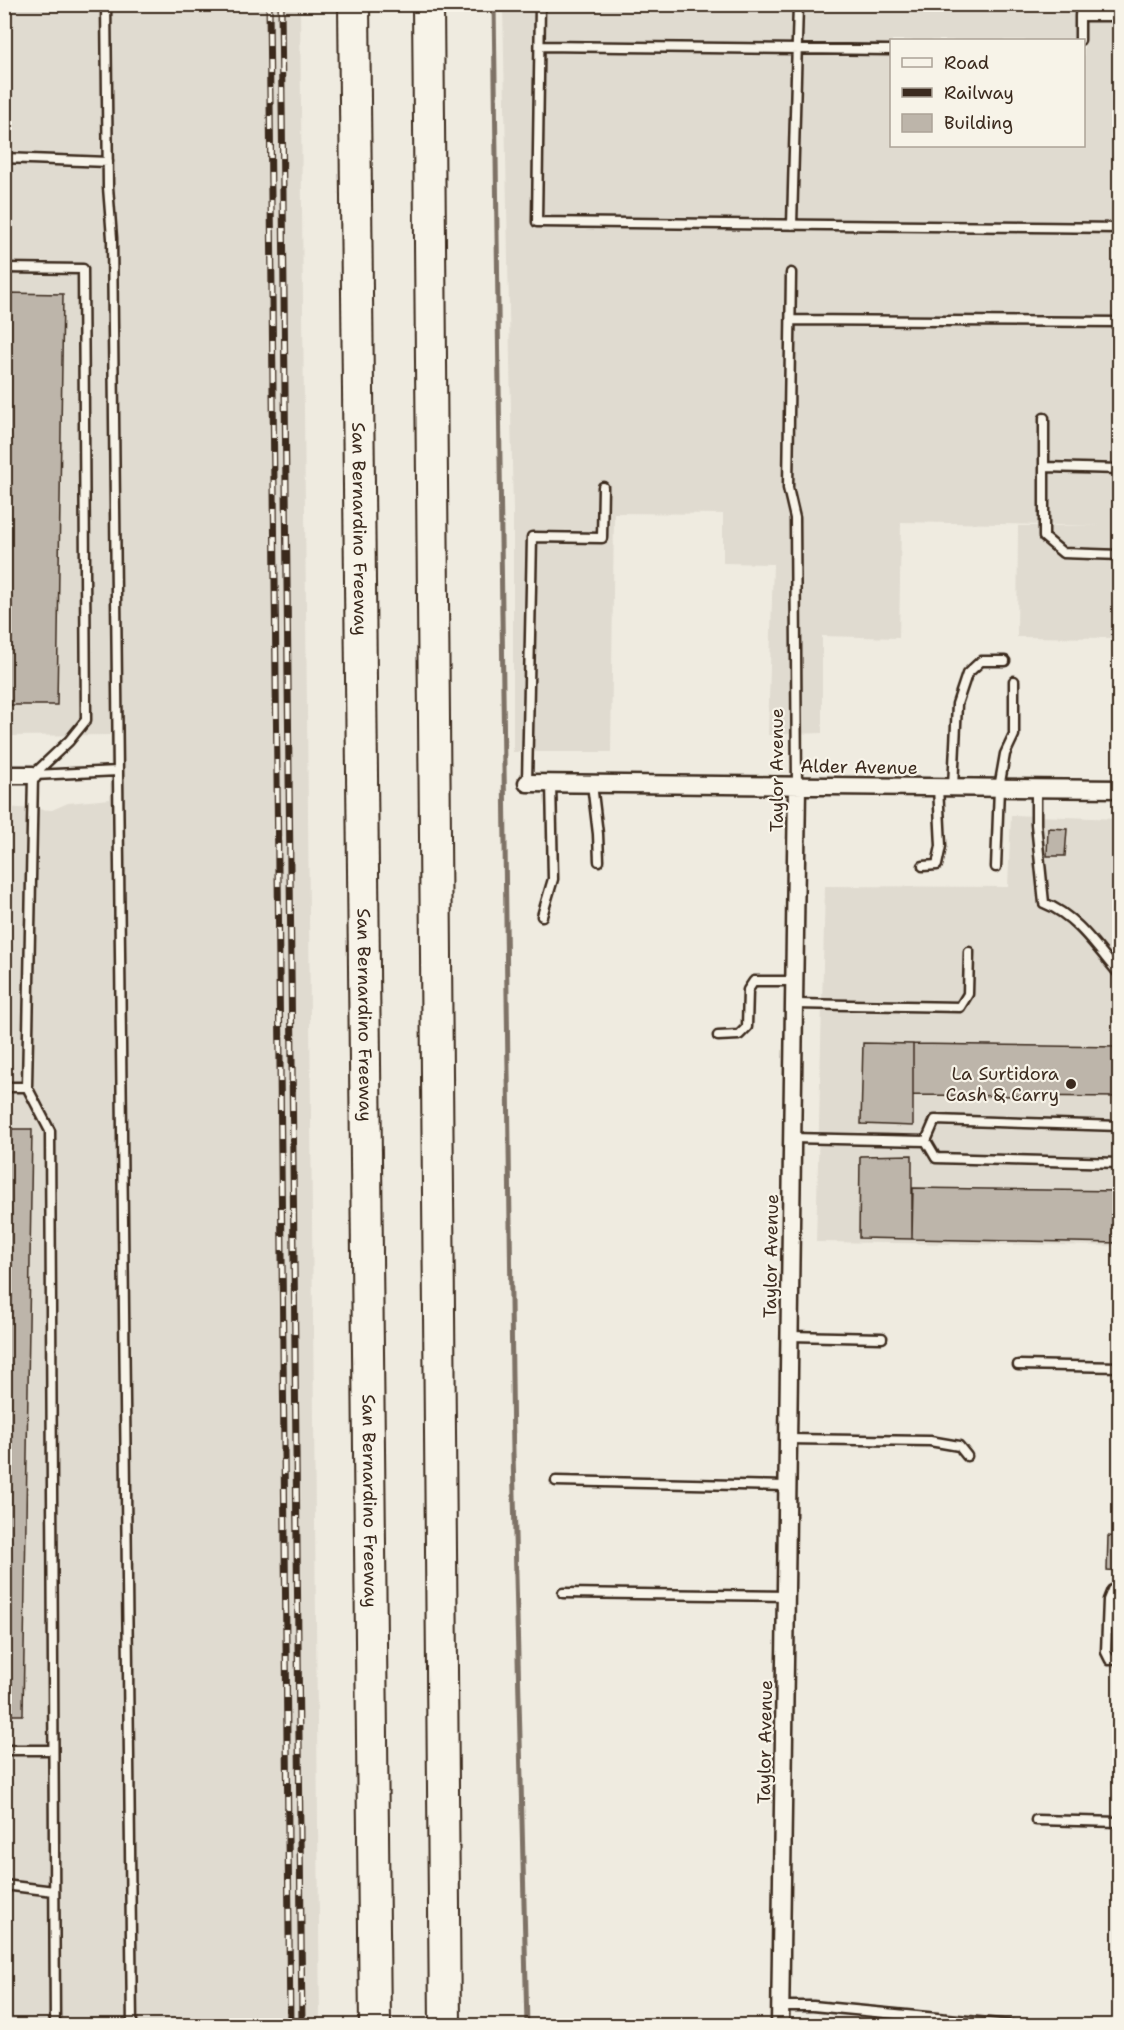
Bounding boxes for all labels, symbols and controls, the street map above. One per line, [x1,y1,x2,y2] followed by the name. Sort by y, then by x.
[890,39,1085,147] legend
[944,51,989,75] text: Road
[944,81,1014,105] text: Railway
[944,111,1013,135] text: Building
[346,422,373,636] street label: San Bernardino Freeway
[765,708,789,832] street label: Taylor Avenue
[800,754,918,780] street label: Alder Avenue
[351,908,378,1122] street label: San Bernardino Freeway
[946,1062,1059,1107] place label: La Surtidora Cash & Carry
[1064,1077,1078,1091] marker: La Surtidora Cash & Carry
[758,1194,784,1318] street label: Taylor Avenue
[356,1394,383,1608] street label: San Bernardino Freeway
[752,1680,778,1804] street label: Taylor Avenue

